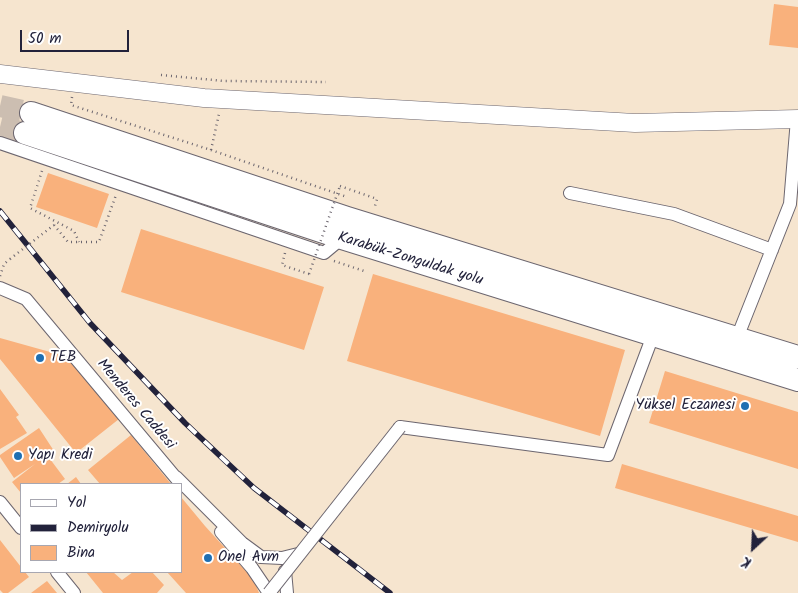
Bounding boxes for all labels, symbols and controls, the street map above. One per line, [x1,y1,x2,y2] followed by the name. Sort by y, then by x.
[22,20,131,52] scale bar
[28,27,62,51] text: 50 m
[335,229,485,291] street label: Karabük-Zonguldak yolu
[50,349,76,367] place label: TEB
[34,352,46,364] marker: TEB
[92,356,178,454] street label: Menderes Caddesi
[636,397,735,415] place label: Yüksel Eczanesi
[739,400,751,412] marker: Yüksel Eczanesi
[28,447,92,465] place label: Yapı Kredi
[12,450,24,462] marker: Yapı Kredi
[20,483,182,573] legend
[67,491,86,515] text: Yol
[67,516,129,540] text: Demiryolu
[728,523,778,573] north arrow
[67,541,95,565] text: Bina
[218,549,279,567] place label: Onel Avm
[738,550,755,573] text: K
[202,552,214,564] marker: Onel Avm

